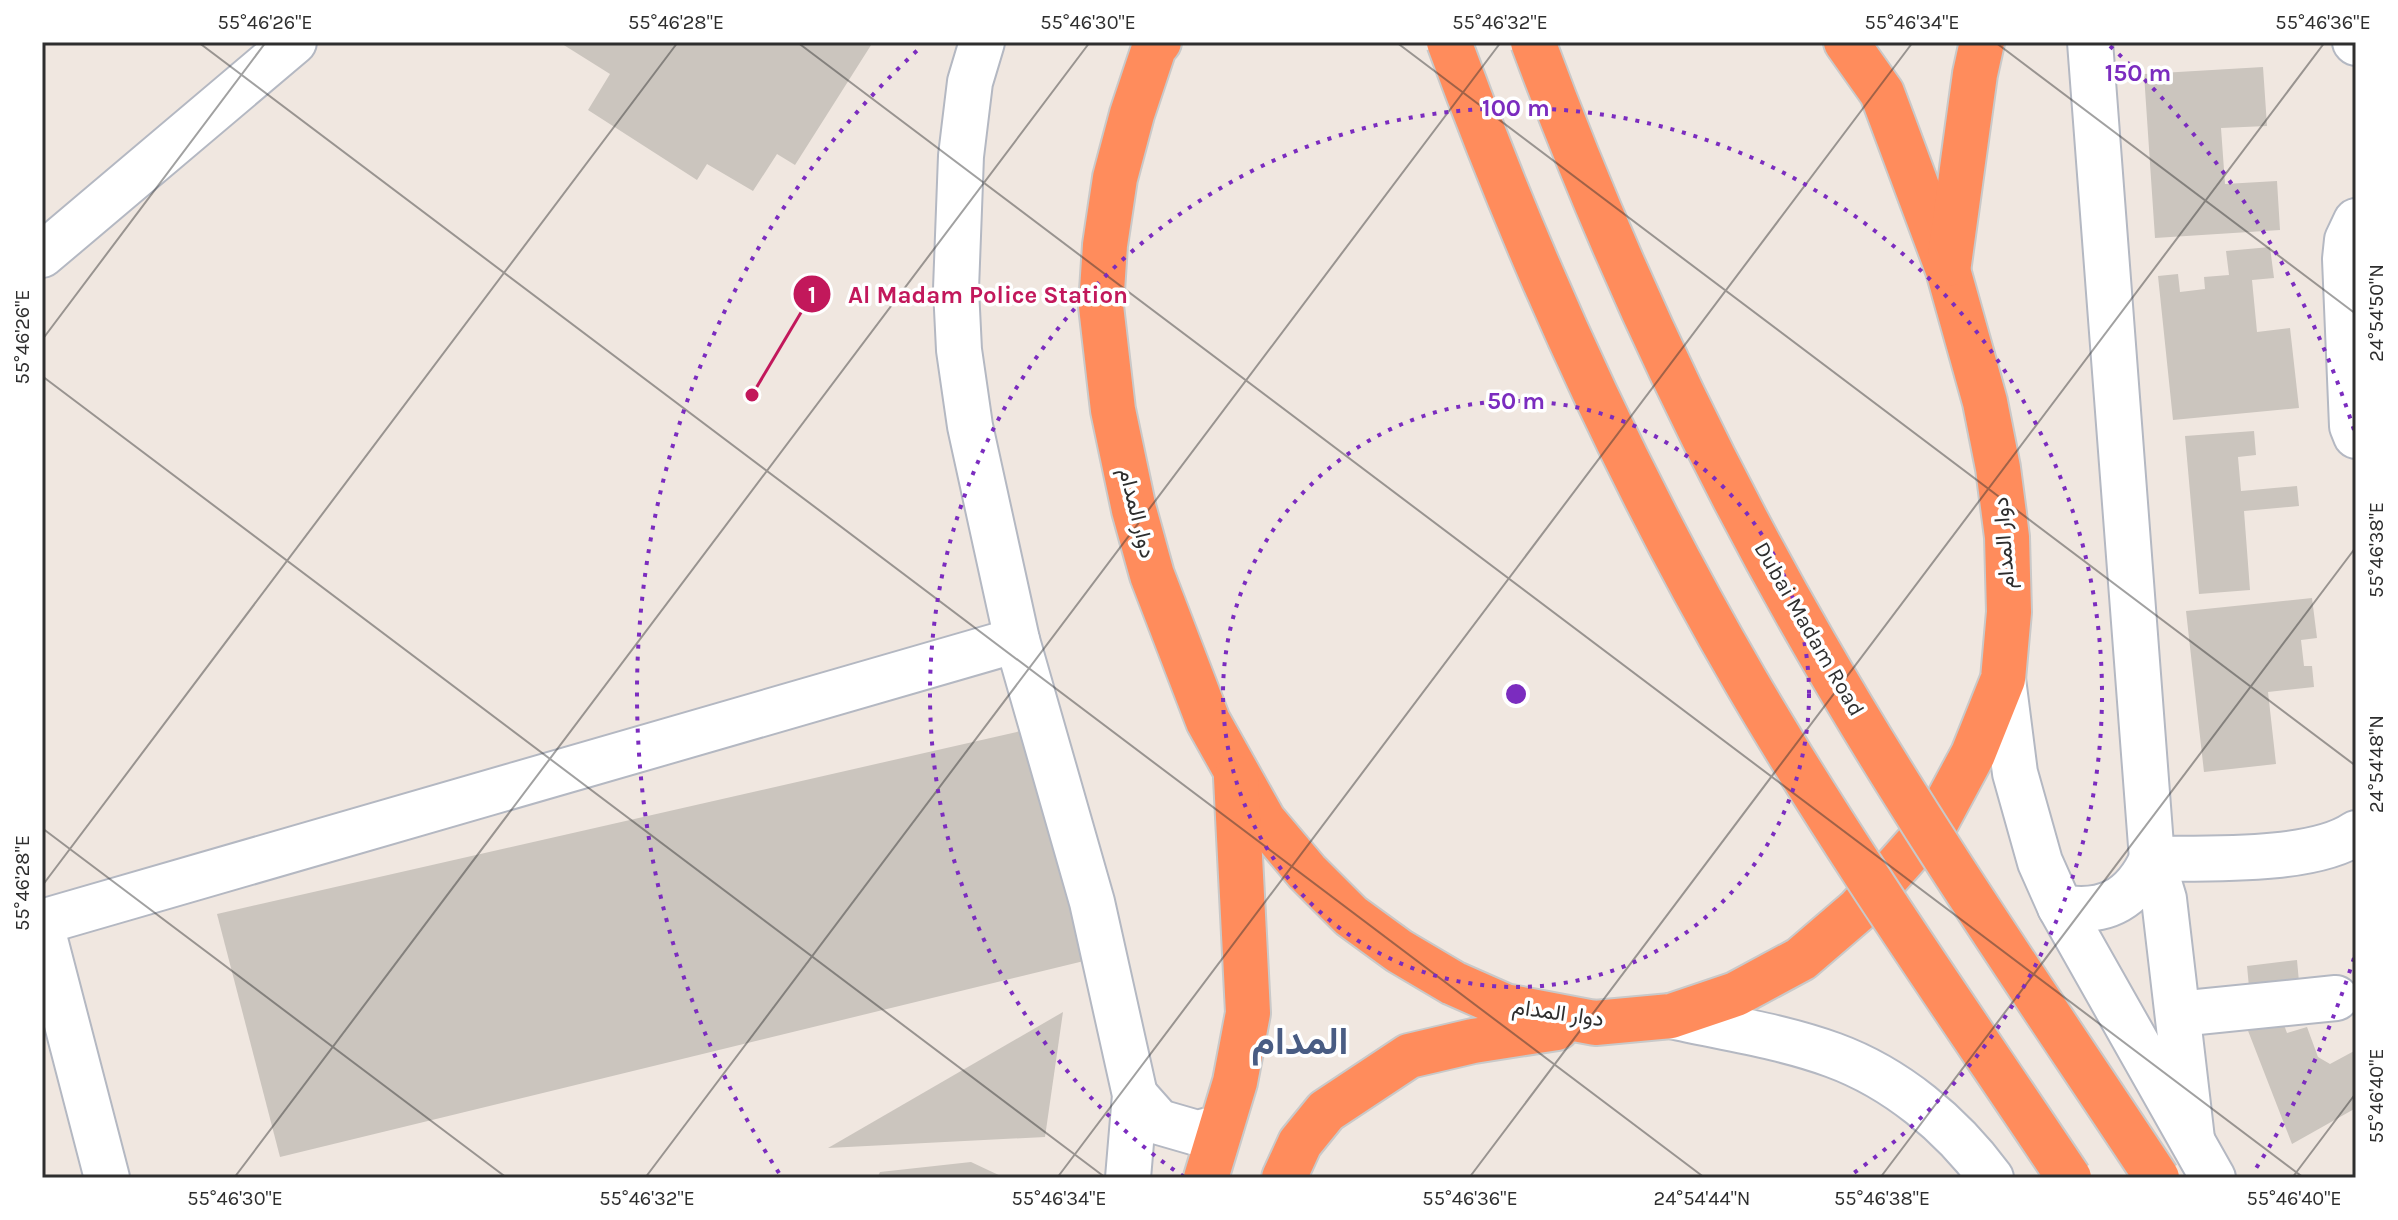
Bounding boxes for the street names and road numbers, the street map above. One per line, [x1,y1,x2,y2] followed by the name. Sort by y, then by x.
[1112,465,1161,561] street label: دوار المدام
[1988,496,2021,590] street label: دوار المدام
[1748,537,1870,721] street label: Dubai Madam Road
[1510,994,1605,1033] street label: دوار المدام

